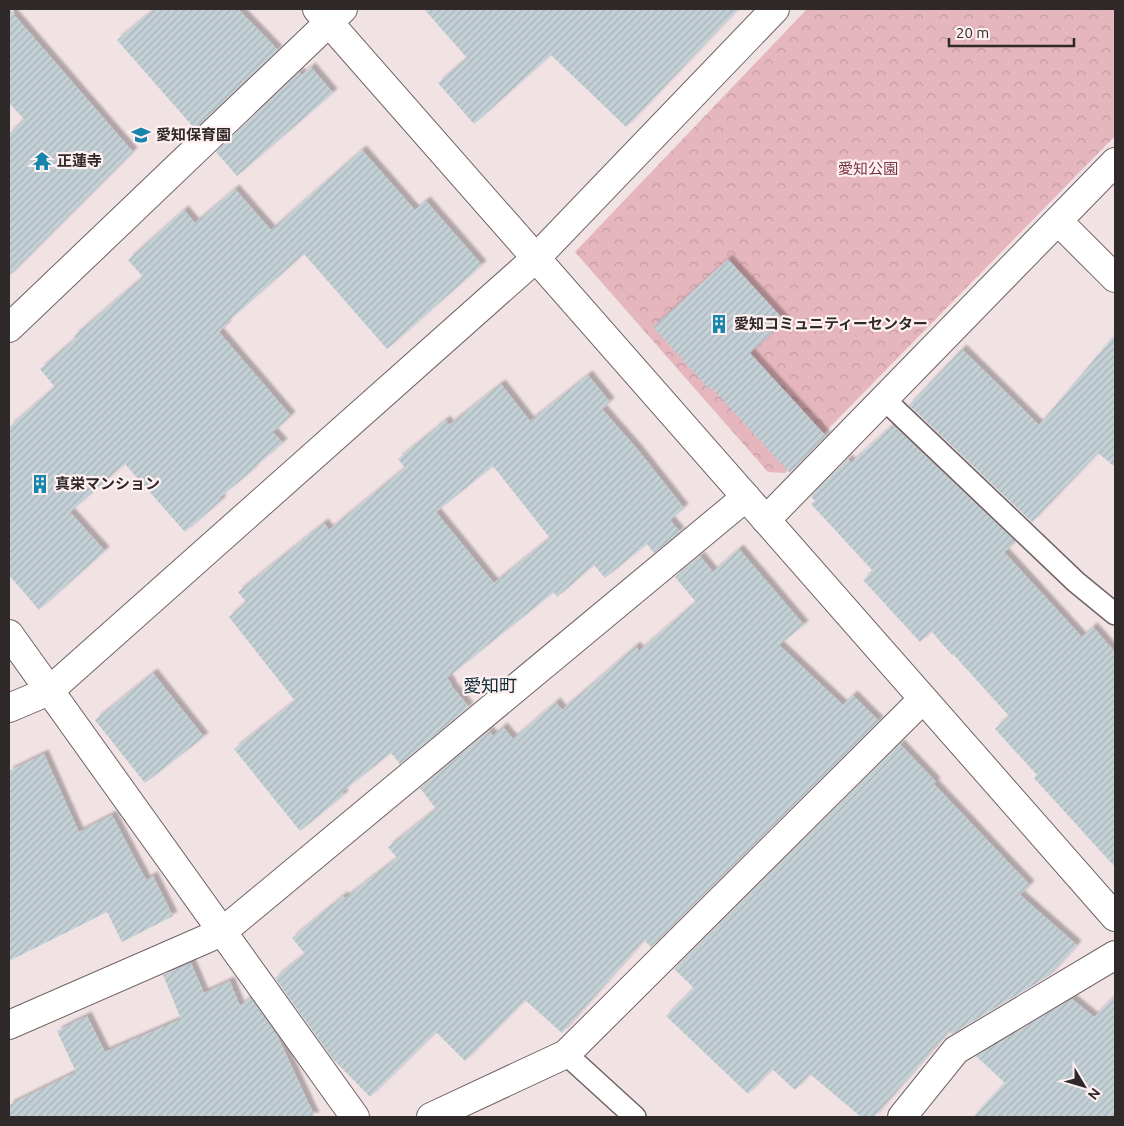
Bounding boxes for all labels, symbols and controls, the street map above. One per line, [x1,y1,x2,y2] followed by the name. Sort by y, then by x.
[949,15,1074,47] scale bar
[956,24,989,41] text: 20 m
[130,124,152,146] school or university icon: 愛知保育園
[156,126,231,143] place label: 愛知保育園
[31,150,53,172] temple icon: 正蓮寺
[57,152,102,169] place label: 正蓮寺
[838,160,898,177] park label: 愛知公園
[708,313,730,335] building icon: 愛知コミュニティーセンター
[734,315,928,332] place label: 愛知コミュニティーセンター
[29,473,51,495] building icon: 真栄マンション
[55,475,160,492] place label: 真栄マンション
[463,675,517,695] district label: 愛知町
[1059,1061,1109,1111] north arrow
[1085,1085,1104,1103] text: N

